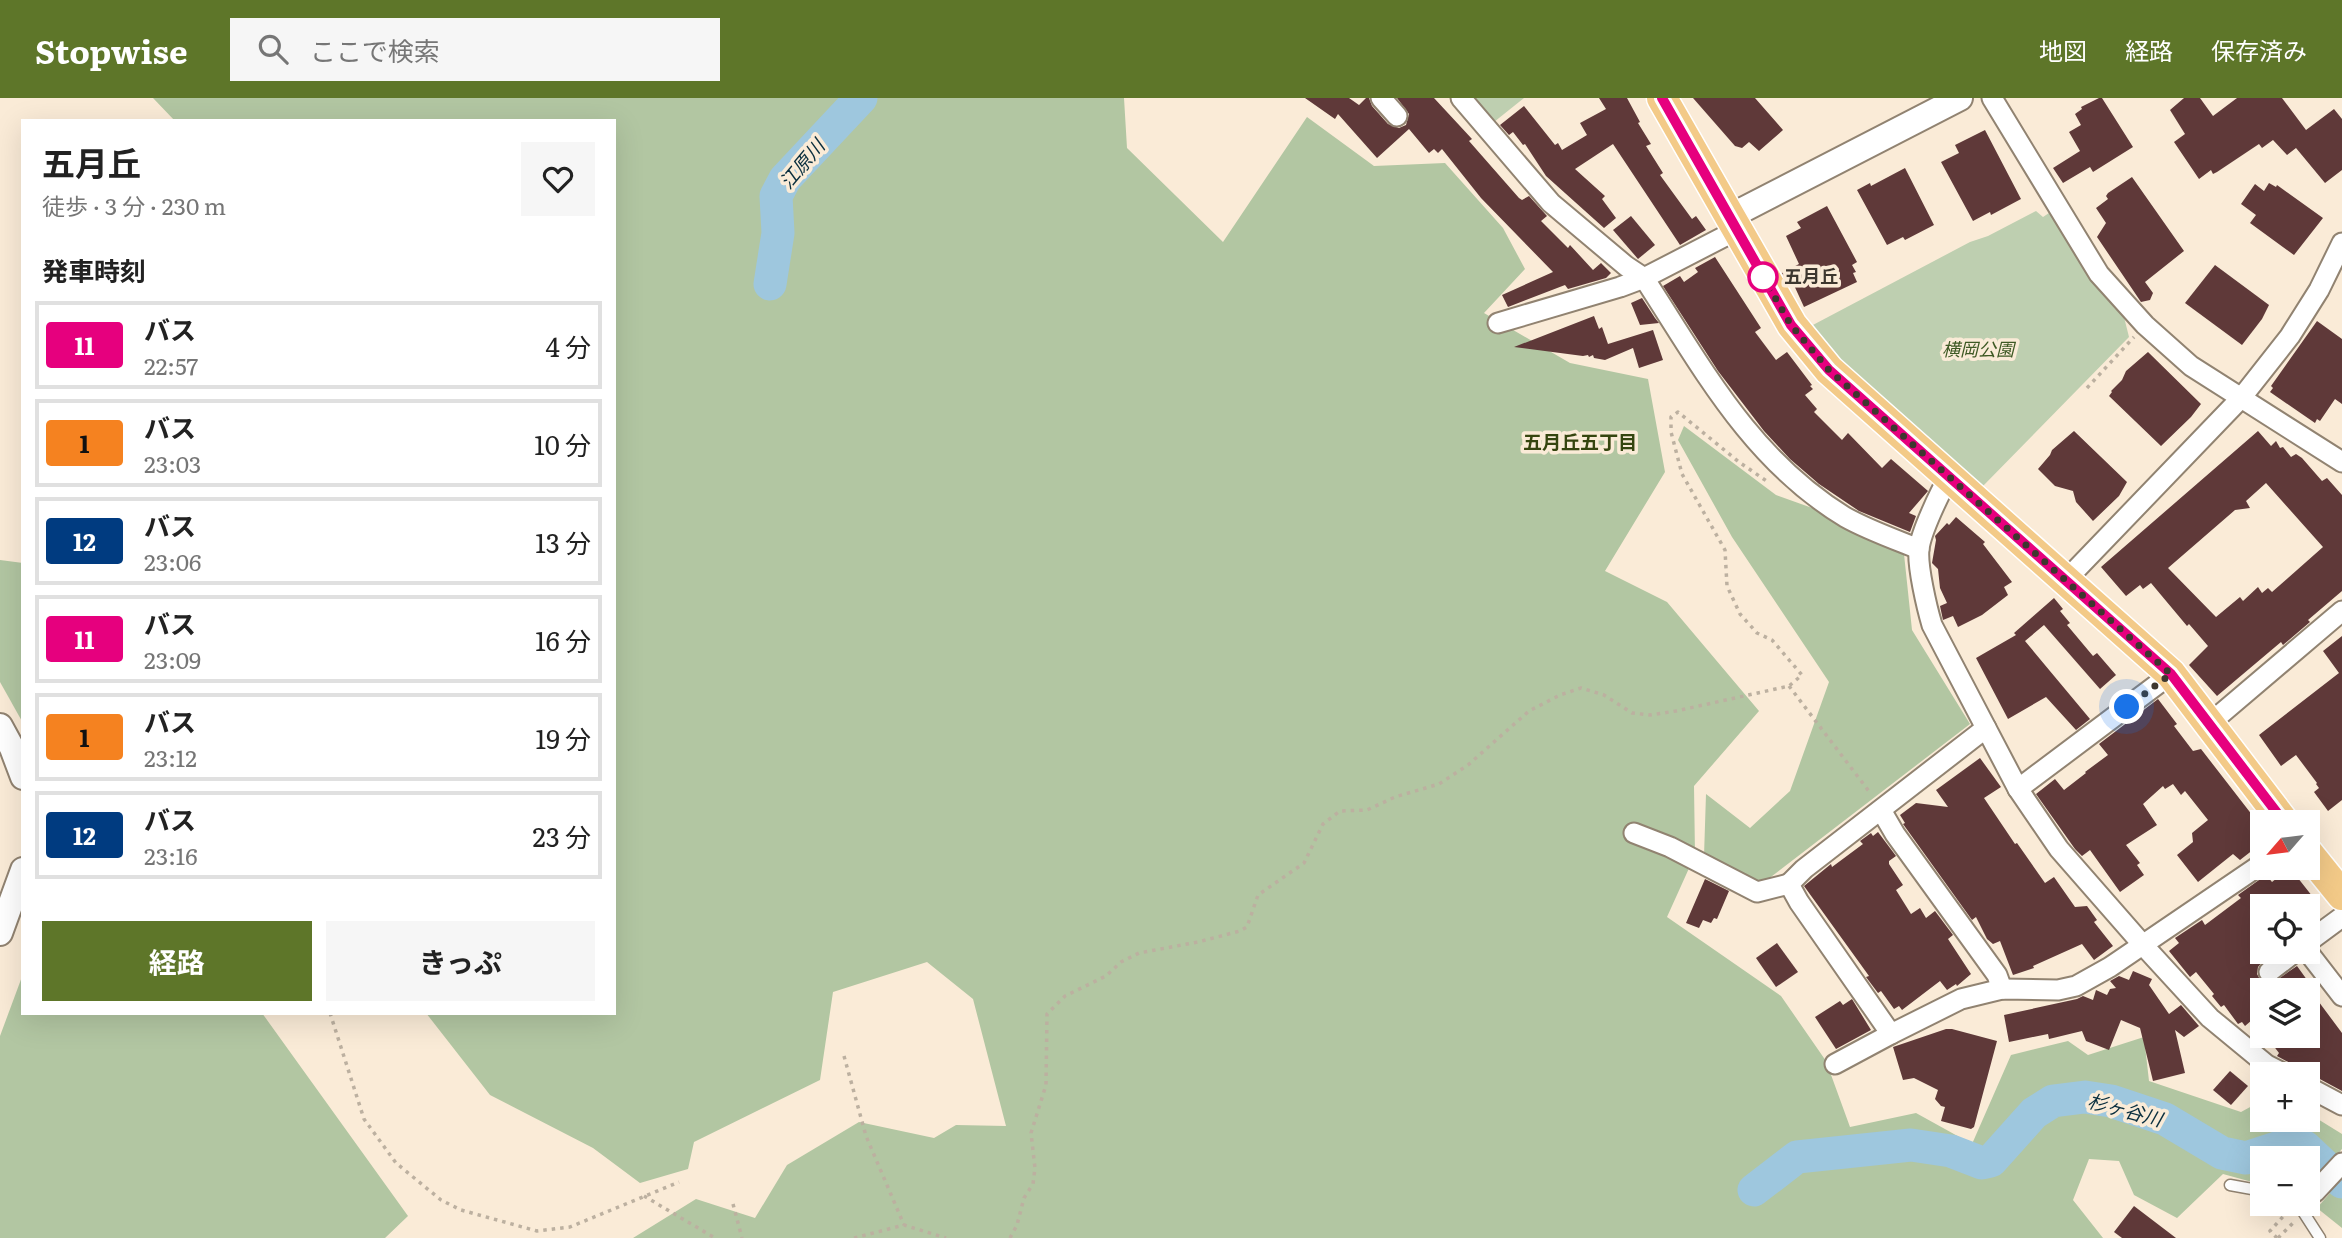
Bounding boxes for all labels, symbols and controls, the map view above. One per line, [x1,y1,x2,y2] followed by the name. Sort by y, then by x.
[230,18,720,81] search box
[35,25,188,74] text: Stopwise
[254,30,292,68] icon: search
[310,30,440,69] text: ここで検索
[2039,32,2087,67] text: 地図
[2125,32,2173,67] text: 経路
[2211,32,2307,67] text: 保存済み
[772,131,832,194] water label: 江原川
[42,137,141,186] text: 五月丘
[521,142,595,216] button: heart
[42,188,226,222] text: 徒歩 · 3 分 · 230 m
[42,250,146,289] text: 発車時刻
[1748,262,1778,292] marker: 五月丘
[1784,262,1838,289] place label: 五月丘
[144,309,196,348] text: バス
[545,326,591,365] text: 4 分
[75,327,94,362] text: 11
[1942,335,2017,362] park label: 横岡公園
[144,348,198,382] text: 22:57
[144,407,196,446] text: バス
[534,424,591,463] text: 10 分
[80,425,89,460] text: 1
[1523,427,1637,455] district label: 五月丘五丁目
[144,446,201,480] text: 23:03
[144,505,196,544] text: バス
[535,522,591,561] text: 13 分
[73,523,96,558] text: 12
[144,544,201,578] text: 23:06
[144,603,196,642] text: バス
[535,620,591,659] text: 16 分
[75,621,94,656] text: 11
[144,642,201,676] text: 23:09
[2109,689,2144,724] your location
[144,701,196,740] text: バス
[536,718,591,757] text: 19 分
[80,719,89,754] text: 1
[144,740,197,774] text: 23:12
[144,799,196,838] text: バス
[2250,810,2320,880] north arrow
[2250,810,2320,1216] map controls
[533,816,591,855] text: 23 分
[73,817,96,852] text: 12
[144,838,198,872] text: 23:16
[2250,894,2320,964] button: locate
[42,921,312,1001] button: 経路
[326,921,595,1001] button: きっぷ
[2250,978,2320,1048] button: layers
[2250,1062,2320,1132] button: +
[2085,1086,2168,1133] water label: 杉ヶ谷川
[2250,1146,2320,1216] button: −

